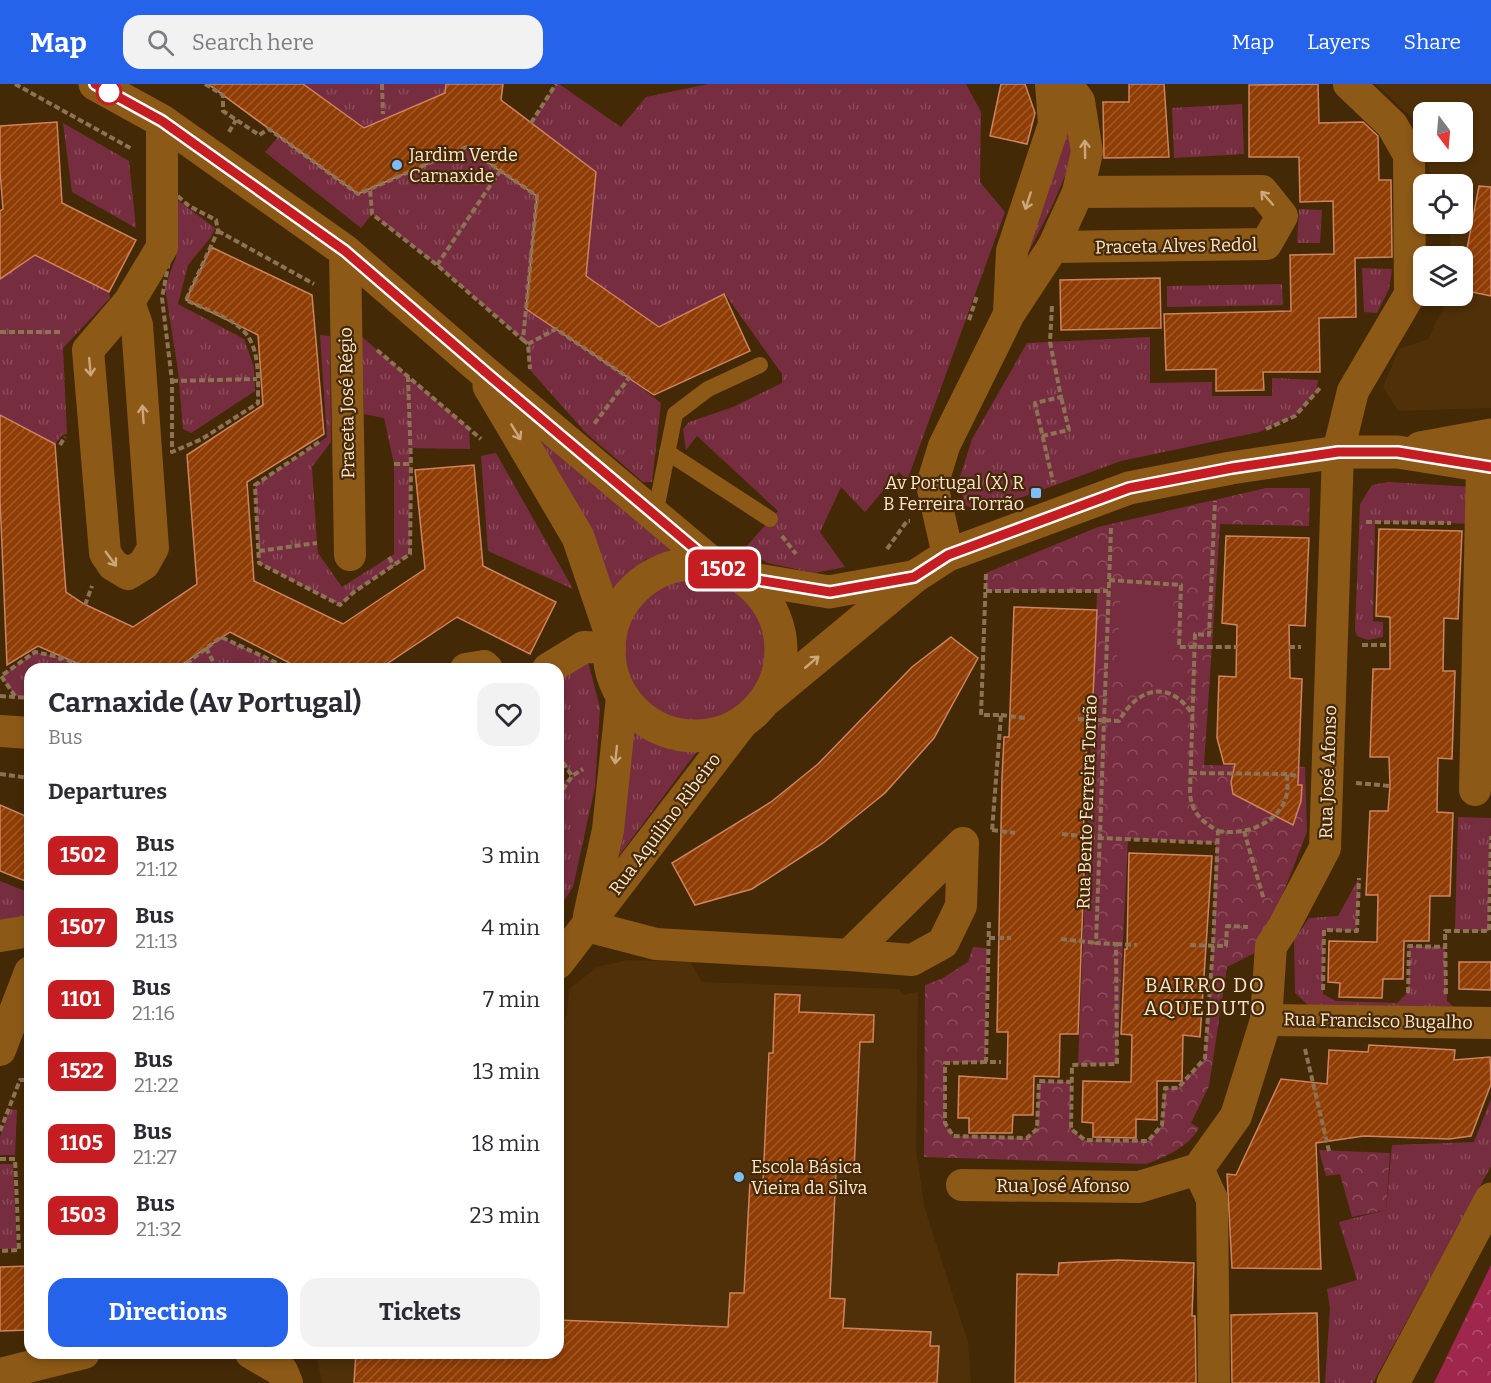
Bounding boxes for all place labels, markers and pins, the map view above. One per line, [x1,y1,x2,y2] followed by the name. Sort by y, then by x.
[96,79,122,105] unlabelled marker
[408,144,518,187] place label: Jardim Verde Carnaxide
[390,158,404,172] marker: Jardim Verde Carnaxide
[883,472,1024,515] place label: Av Portugal (X) R B Ferreira Torrão
[1029,486,1043,500] marker: Av Portugal (X) R B Ferreira Torrão
[751,1156,868,1199] place label: Escola Básica Vieira da Silva
[732,1170,746,1184] marker: Escola Básica Vieira da Silva

